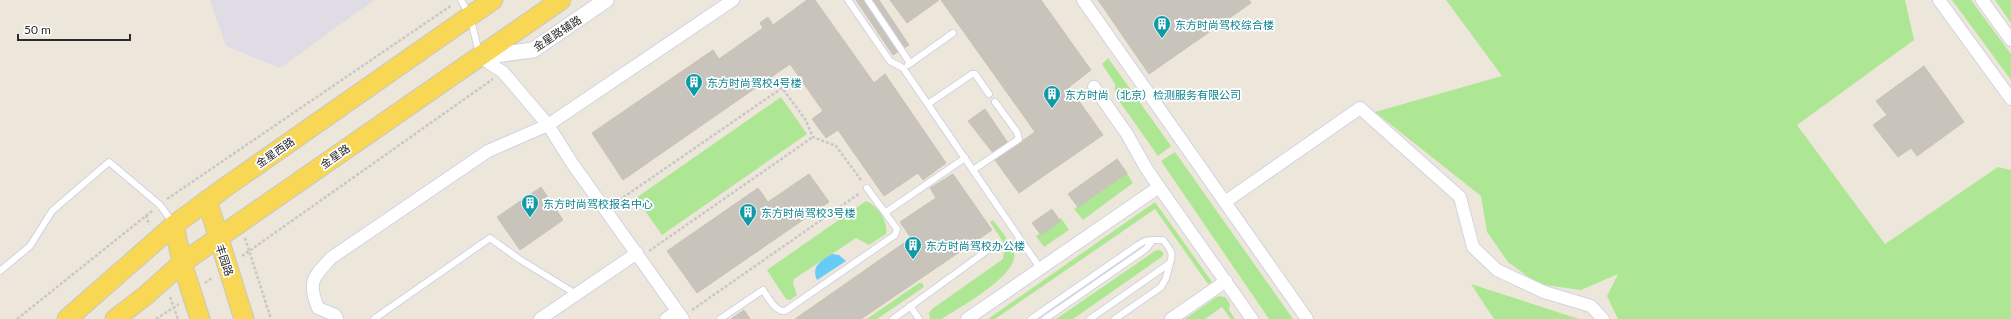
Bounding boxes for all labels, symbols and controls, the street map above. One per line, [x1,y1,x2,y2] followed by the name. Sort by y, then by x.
[530,13,584,53] street label: 金星路辅路
[1152,14,1172,39] building icon: 东方时尚驾校综合楼
[18,16,130,42] scale bar
[1175,18,1274,31] place label: 东方时尚驾校综合楼
[24,22,51,37] text: 50 m
[684,72,704,97] building icon: 东方时尚驾校4号楼
[707,76,801,89] place label: 东方时尚驾校4号楼
[1042,84,1062,109] building icon: 东方时尚（北京）检测服务有限公司
[1065,88,1241,101] place label: 东方时尚（北京）检测服务有限公司
[253,134,297,170] street label: 金星西路
[318,141,352,171] street label: 金星路
[520,193,540,218] building icon: 东方时尚驾校报名中心
[543,197,653,210] place label: 东方时尚驾校报名中心
[738,202,758,227] building icon: 东方时尚驾校3号楼
[761,206,855,219] place label: 东方时尚驾校3号楼
[903,235,923,260] building icon: 东方时尚驾校办公楼
[926,239,1025,252] place label: 东方时尚驾校办公楼
[214,242,236,278] street label: 丰园路

